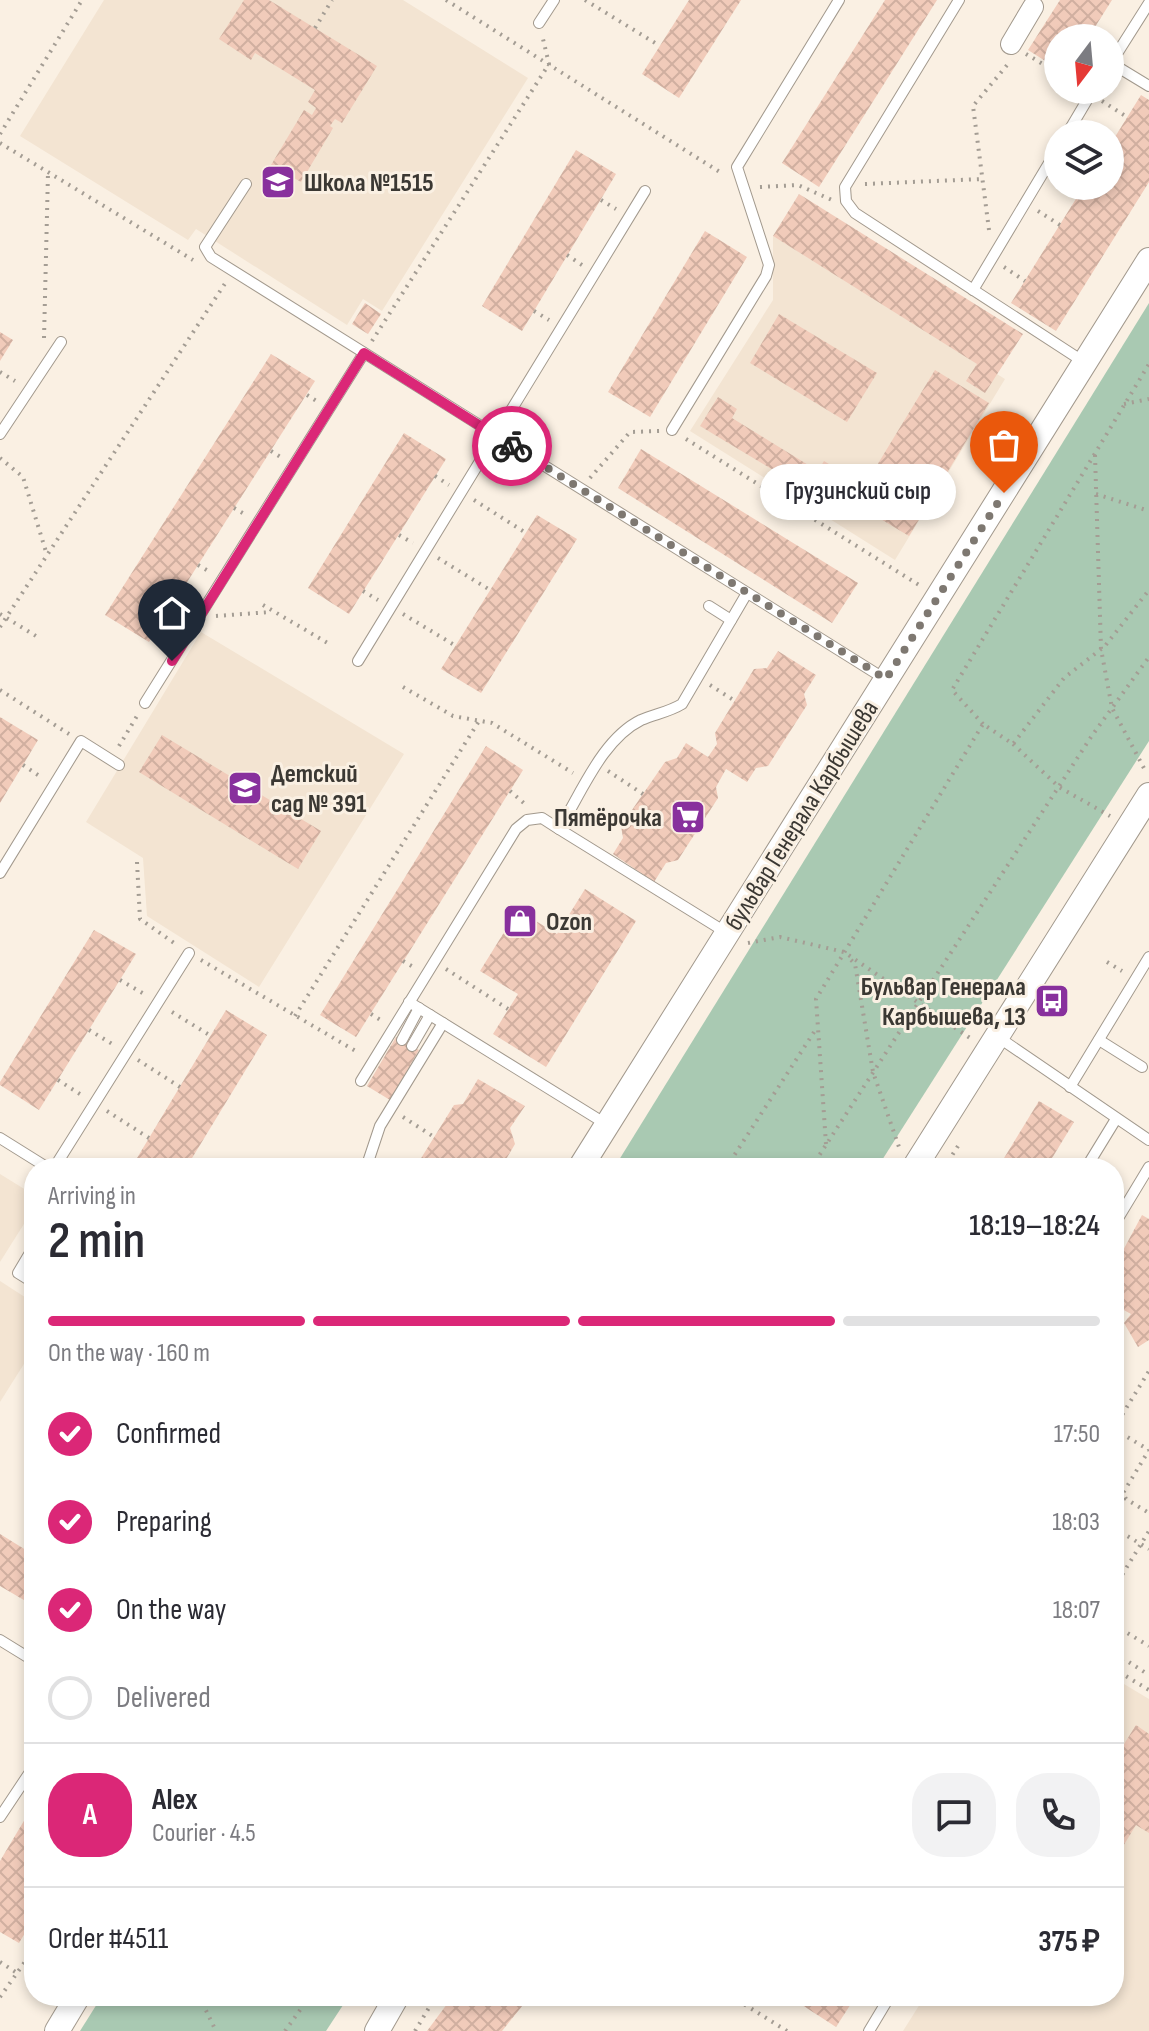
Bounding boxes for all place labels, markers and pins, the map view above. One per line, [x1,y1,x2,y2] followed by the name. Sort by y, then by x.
[259,163,297,201] school or university icon: Школа №1515
[304,168,434,199] place label: Школа №1515
[970,411,1038,493] pin
[760,465,956,521] callout: Грузинский сыр
[138,579,206,661] pin
[271,759,366,820] place label: Детский сад № 391
[226,769,264,807] school or university icon: Детский сад № 391
[669,798,707,836] supermarket icon: Пятёрочка
[554,803,662,834] place label: Пятёрочка
[501,902,539,940] shop icon: Ozon
[546,907,592,938] place label: Ozon
[861,972,1026,1033] place label: Бульвар Генерала Карбышева, 13
[1033,982,1071,1020] bus stop icon: Бульвар Генерала Карбышева, 13

